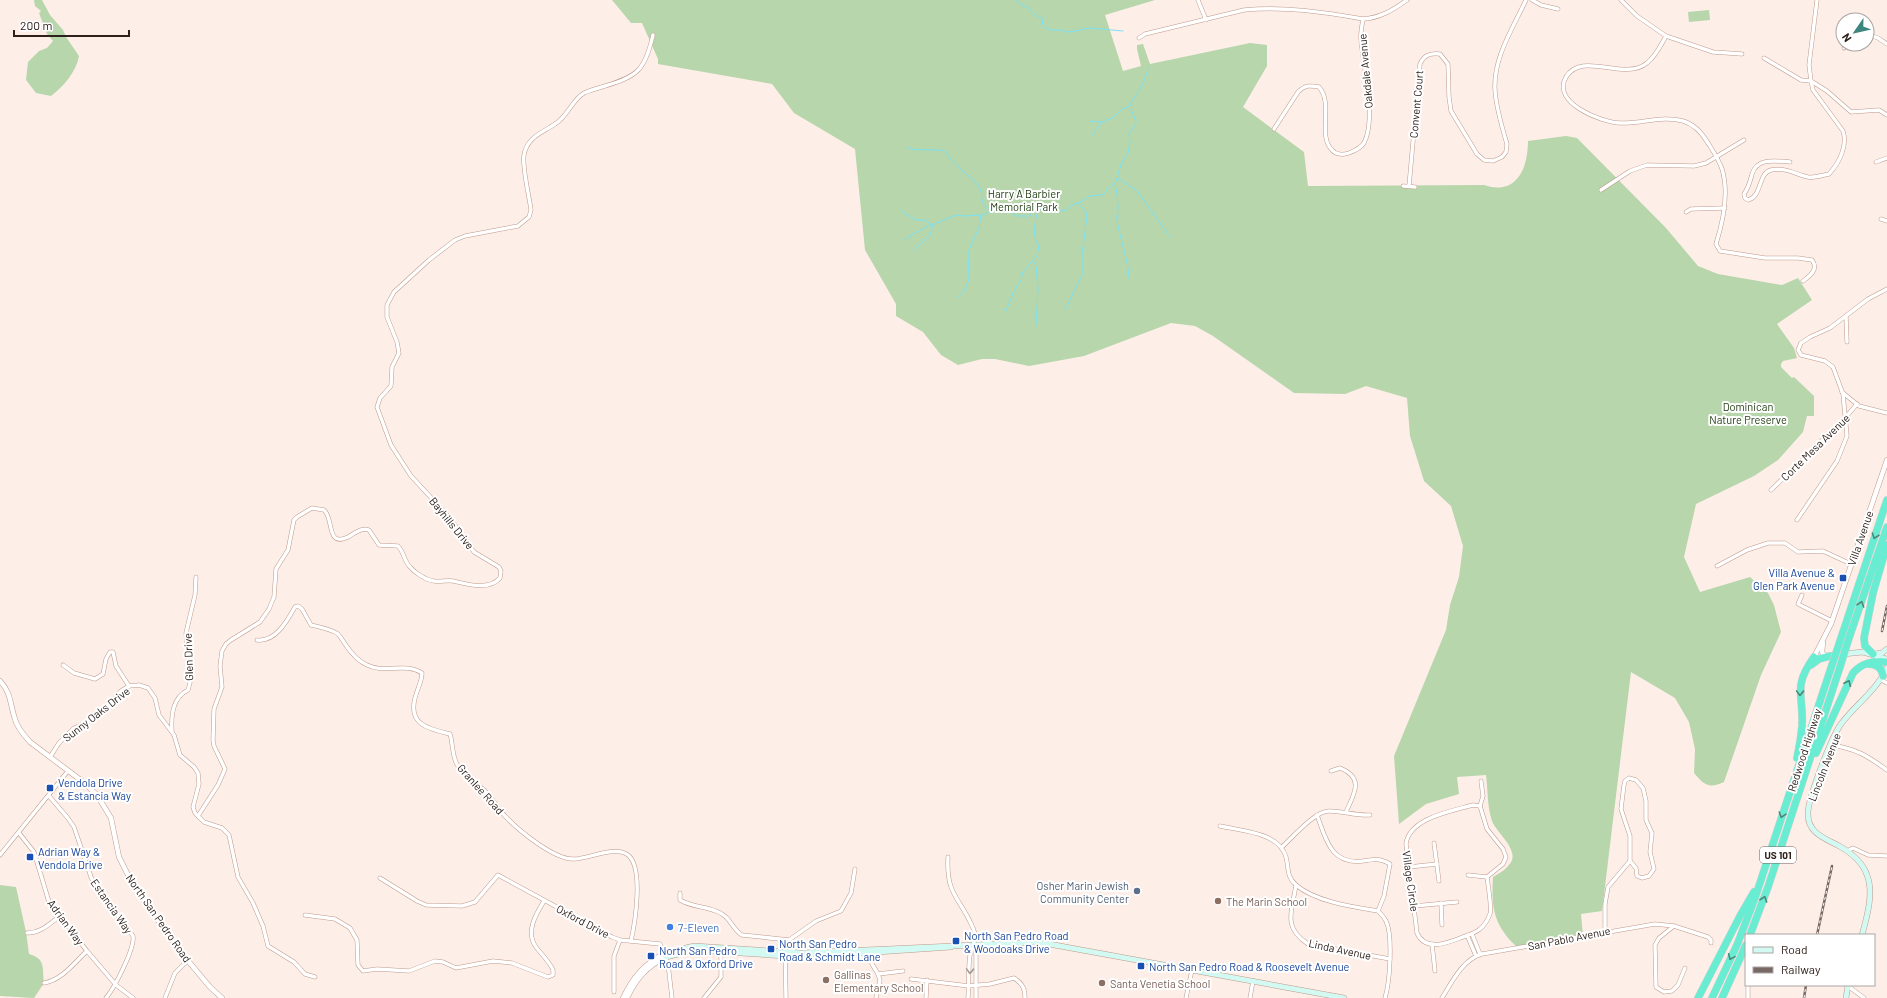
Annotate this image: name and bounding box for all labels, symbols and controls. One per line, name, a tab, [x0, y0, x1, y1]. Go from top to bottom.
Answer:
scale bar	[14, 12, 129, 38]
north arrow	[1835, 12, 1875, 52]
text: 200 m	[20, 18, 52, 32]
text: N	[1839, 31, 1854, 45]
street label: Oakdale Avenue	[1355, 33, 1375, 109]
street label: Convent Court	[1407, 69, 1425, 139]
park label: Harry A Barbier Memorial Park	[988, 187, 1060, 213]
park label: Dominican Nature Preserve	[1709, 400, 1787, 426]
street label: Corte Mesa Avenue	[1778, 411, 1852, 483]
street label: Bayhills Drive	[427, 494, 477, 552]
street label: Villa Avenue	[1845, 509, 1875, 567]
one-way arrow	[1871, 533, 1879, 540]
place label: Villa Avenue & Glen Park Avenue	[1753, 566, 1835, 592]
marker: Villa Avenue & Glen Park Avenue	[1838, 573, 1848, 583]
one-way arrow	[1856, 601, 1865, 608]
street label: Glen Drive	[181, 633, 195, 681]
one-way arrow	[1843, 680, 1851, 687]
street label: Sunny Oaks Drive	[60, 684, 132, 744]
one-way arrow	[1796, 690, 1804, 696]
street label: Redwood Highway	[1784, 707, 1824, 793]
street label: Lincoln Avenue	[1805, 731, 1843, 803]
street label: Granlee Road	[455, 761, 507, 817]
place label: Vendola Drive & Estancia Way	[58, 776, 131, 802]
marker: Vendola Drive & Estancia Way	[45, 783, 55, 793]
one-way arrow	[1779, 811, 1787, 818]
place label: Adrian Way & Vendola Drive	[38, 845, 103, 871]
road number: US 101	[1760, 847, 1796, 863]
street label: Village Circle	[1400, 850, 1422, 912]
marker: Adrian Way & Vendola Drive	[25, 852, 35, 862]
street label: North San Pedro Road	[124, 871, 194, 965]
street label: Estancia Way	[88, 876, 136, 936]
place label: Osher Marin Jewish Community Center	[1037, 879, 1129, 905]
marker: Osher Marin Jewish Community Center	[1132, 886, 1142, 896]
place label: The Marin School	[1226, 895, 1307, 908]
one-way arrow	[1759, 895, 1768, 902]
marker: The Marin School	[1213, 896, 1223, 906]
street label: Adrian Way	[45, 897, 87, 947]
street label: Oxford Drive	[554, 902, 612, 940]
place label: 7-Eleven	[678, 921, 719, 934]
marker: 7-Eleven	[665, 922, 675, 932]
street label: San Pablo Avenue	[1527, 924, 1612, 952]
place label: North San Pedro Road & Woodoaks Drive	[964, 929, 1069, 955]
legend	[1745, 934, 1875, 986]
marker: North San Pedro Road & Woodoaks Drive	[951, 936, 961, 946]
street label: Linda Avenue	[1307, 936, 1373, 962]
place label: North San Pedro Road & Schmidt Lane	[779, 937, 881, 963]
text: Road	[1781, 942, 1808, 956]
place label: North San Pedro Road & Oxford Drive	[659, 944, 753, 970]
marker: North San Pedro Road & Schmidt Lane	[766, 944, 776, 954]
marker: North San Pedro Road & Oxford Drive	[646, 951, 656, 961]
one-way arrow	[1728, 953, 1736, 960]
place label: North San Pedro Road & Roosevelt Avenue	[1149, 960, 1350, 973]
marker: North San Pedro Road & Roosevelt Avenue	[1136, 961, 1146, 971]
text: Railway	[1781, 962, 1821, 976]
place label: Gallinas Elementary School	[834, 968, 924, 994]
one-way arrow	[965, 968, 974, 974]
marker: Gallinas Elementary School	[821, 975, 831, 985]
place label: Santa Venetia School	[1110, 977, 1210, 990]
marker: Santa Venetia School	[1097, 978, 1107, 988]

